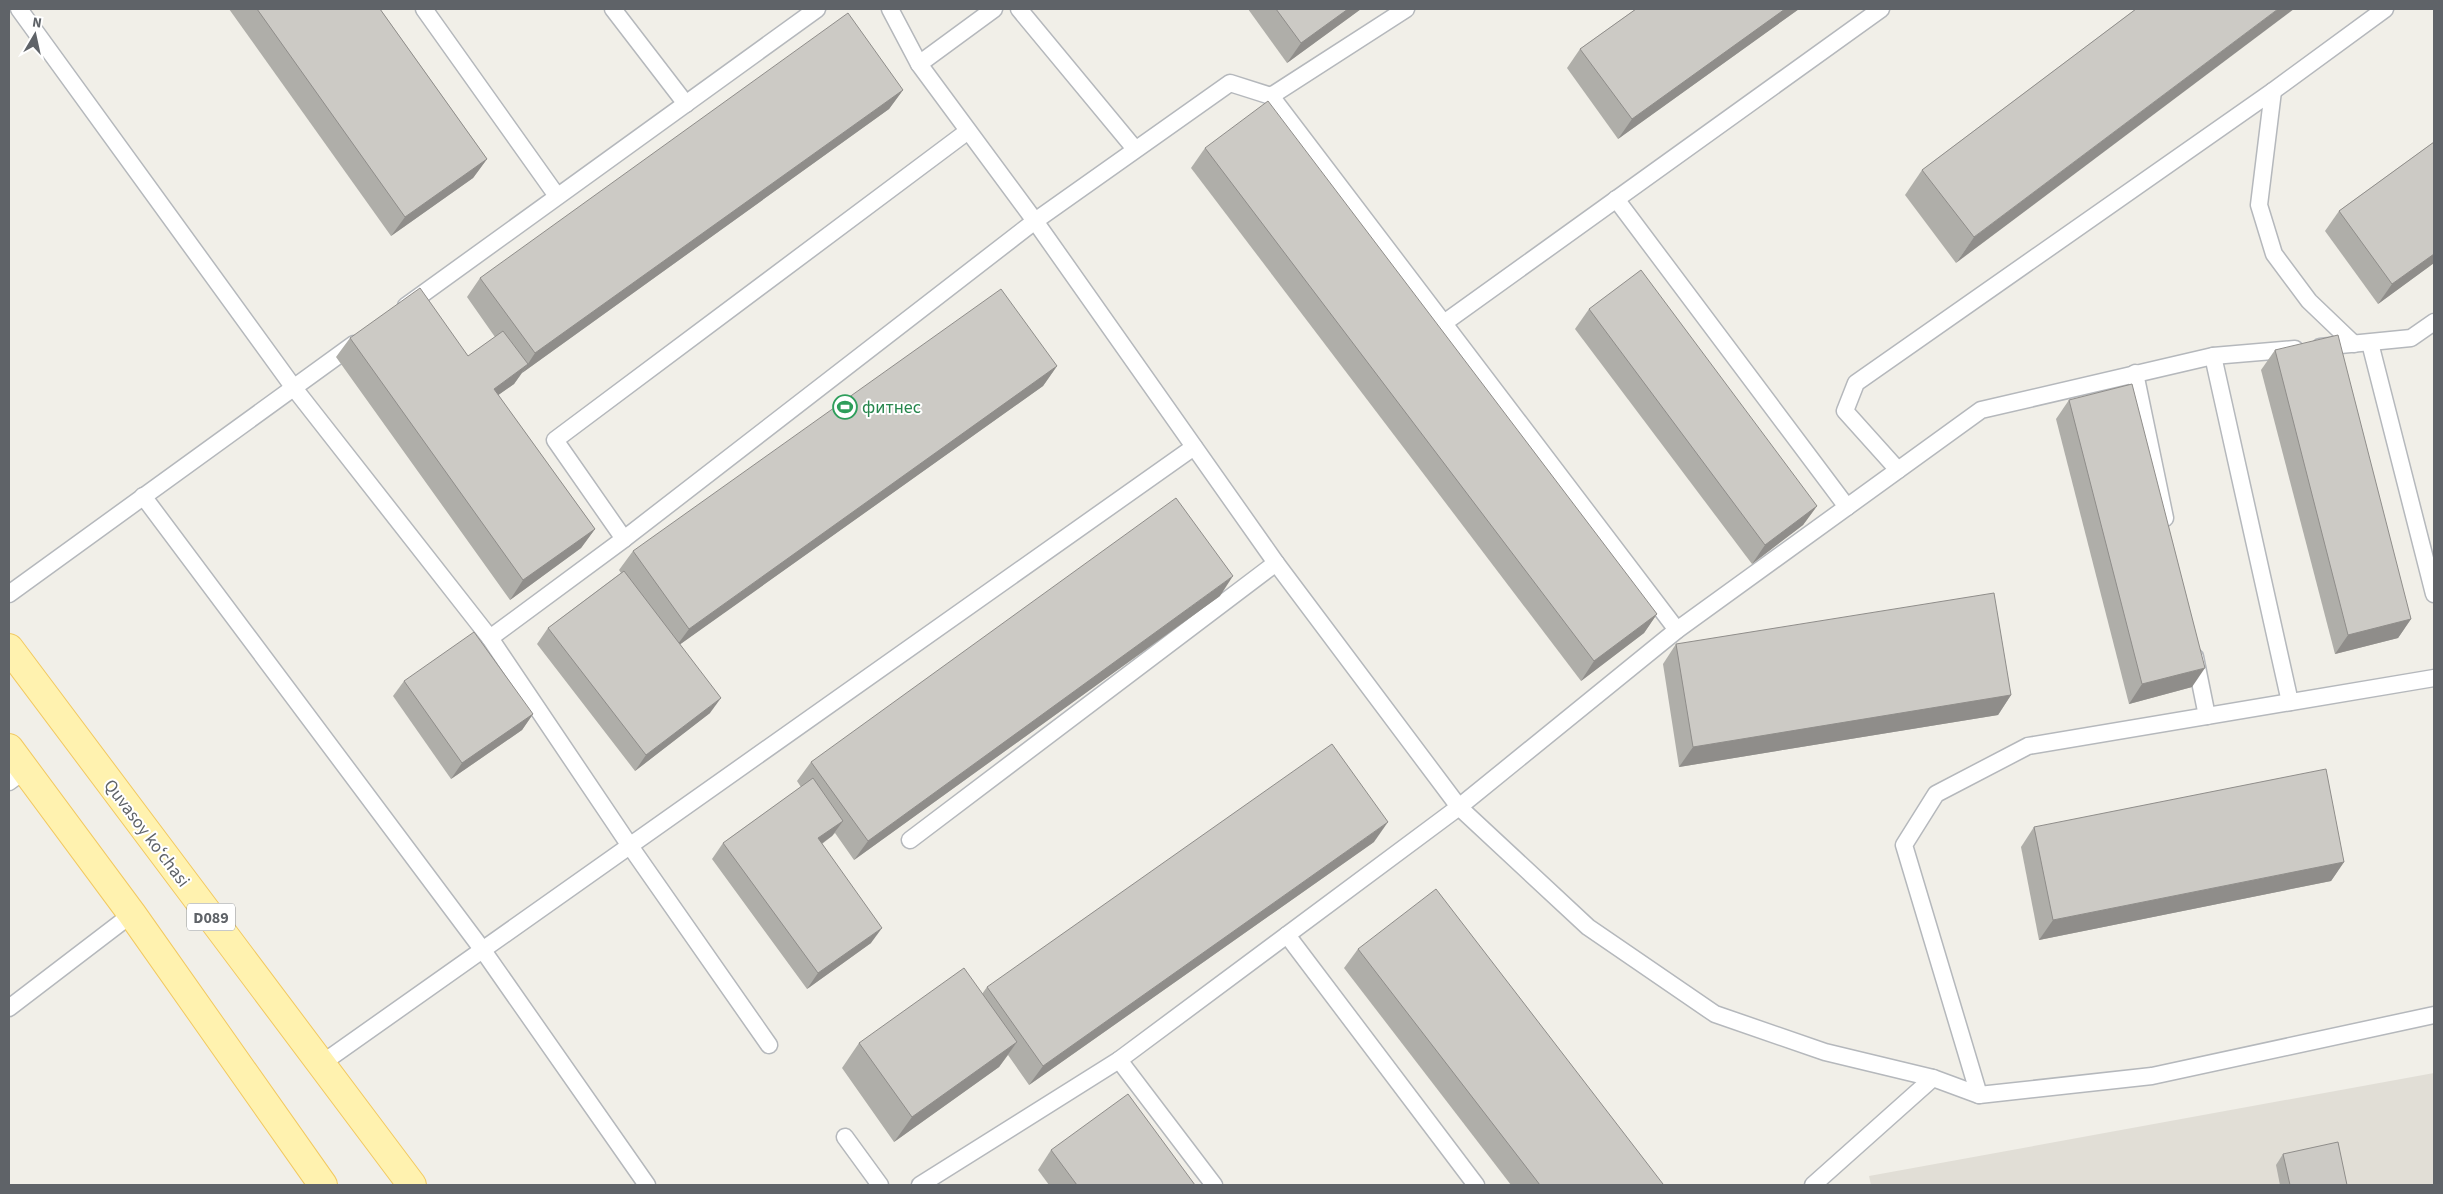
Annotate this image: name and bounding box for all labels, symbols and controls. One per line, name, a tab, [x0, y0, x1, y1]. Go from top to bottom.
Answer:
north arrow	[10, 10, 60, 60]
text: N	[31, 13, 43, 34]
sports icon: фитнес	[832, 394, 858, 420]
place label: фитнес	[862, 395, 921, 420]
street label: Quvasoy koʻchasi	[98, 774, 195, 892]
road number: D089	[187, 904, 235, 930]

